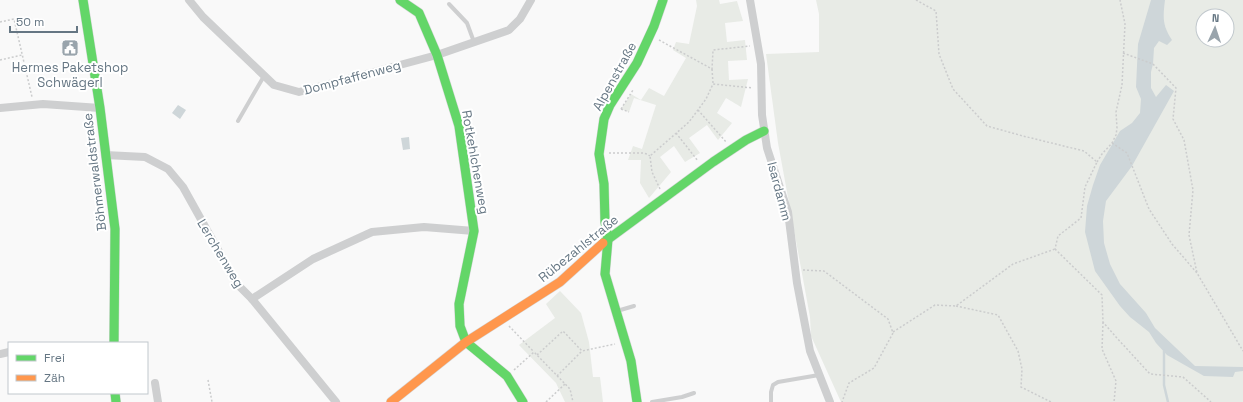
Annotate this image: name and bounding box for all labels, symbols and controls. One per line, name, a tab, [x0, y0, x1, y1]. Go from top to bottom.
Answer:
scale bar	[10, 8, 77, 34]
north arrow	[1195, 8, 1235, 48]
text: N	[1211, 11, 1220, 25]
text: 50 m	[16, 14, 44, 30]
public building icon: Hermes Paketshop Schwägerl	[60, 38, 80, 58]
street label: Alpenstraße	[589, 39, 640, 114]
street label: Dompfaffenweg	[302, 56, 403, 99]
place label: Hermes Paketshop Schwägerl	[12, 59, 128, 91]
street label: Rotkehlchenweg	[458, 109, 493, 215]
street label: Böhmerwaldstraße	[79, 112, 110, 232]
street label: Isardamm	[763, 160, 796, 222]
street label: Rübezahlstraße	[535, 211, 622, 286]
street label: Lerchenweg	[193, 216, 248, 291]
legend	[8, 342, 148, 394]
text: Frei	[44, 350, 65, 366]
text: Zäh	[44, 370, 65, 386]

